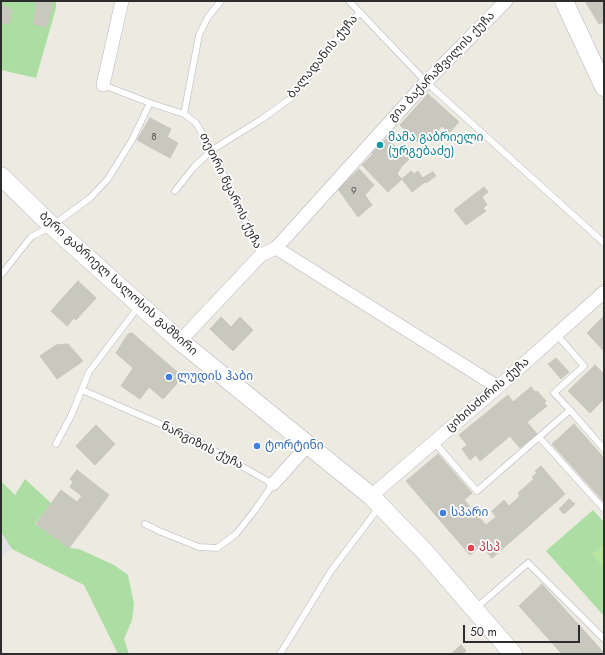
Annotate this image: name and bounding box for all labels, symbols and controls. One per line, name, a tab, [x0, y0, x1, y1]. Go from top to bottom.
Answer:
street label: გია ბაქარაშვილის ქუჩა	[386, 9, 498, 125]
street label: ბალადანის ქუჩა	[285, 12, 361, 102]
street label: თეთრი წყაროს ქუჩა	[196, 131, 264, 251]
place label: მამა გაბრიელი (ურგებაძე)	[388, 131, 483, 159]
house number: 8	[151, 132, 157, 144]
marker: მამა გაბრიელი (ურგებაძე)	[375, 140, 385, 150]
house number: 9	[351, 186, 357, 198]
street label: ბერი გაბრიელ სალოსის გამზირი	[36, 209, 200, 359]
street label: ციხისძირის ქუჩა	[443, 355, 533, 435]
place label: ლუდის ჰაბი	[177, 370, 253, 384]
marker: ლუდის ჰაბი	[164, 372, 174, 382]
street label: ნარგიზის ქუჩა	[159, 419, 245, 473]
place label: ტორტინი	[265, 439, 324, 453]
marker: ტორტინი	[252, 441, 262, 451]
place label: სპარი	[451, 506, 488, 520]
marker: სპარი	[438, 508, 448, 518]
place label: პსპ	[479, 541, 500, 555]
marker: პსპ	[466, 543, 476, 553]
scale bar	[465, 617, 582, 643]
text: 50 m	[470, 623, 497, 641]

